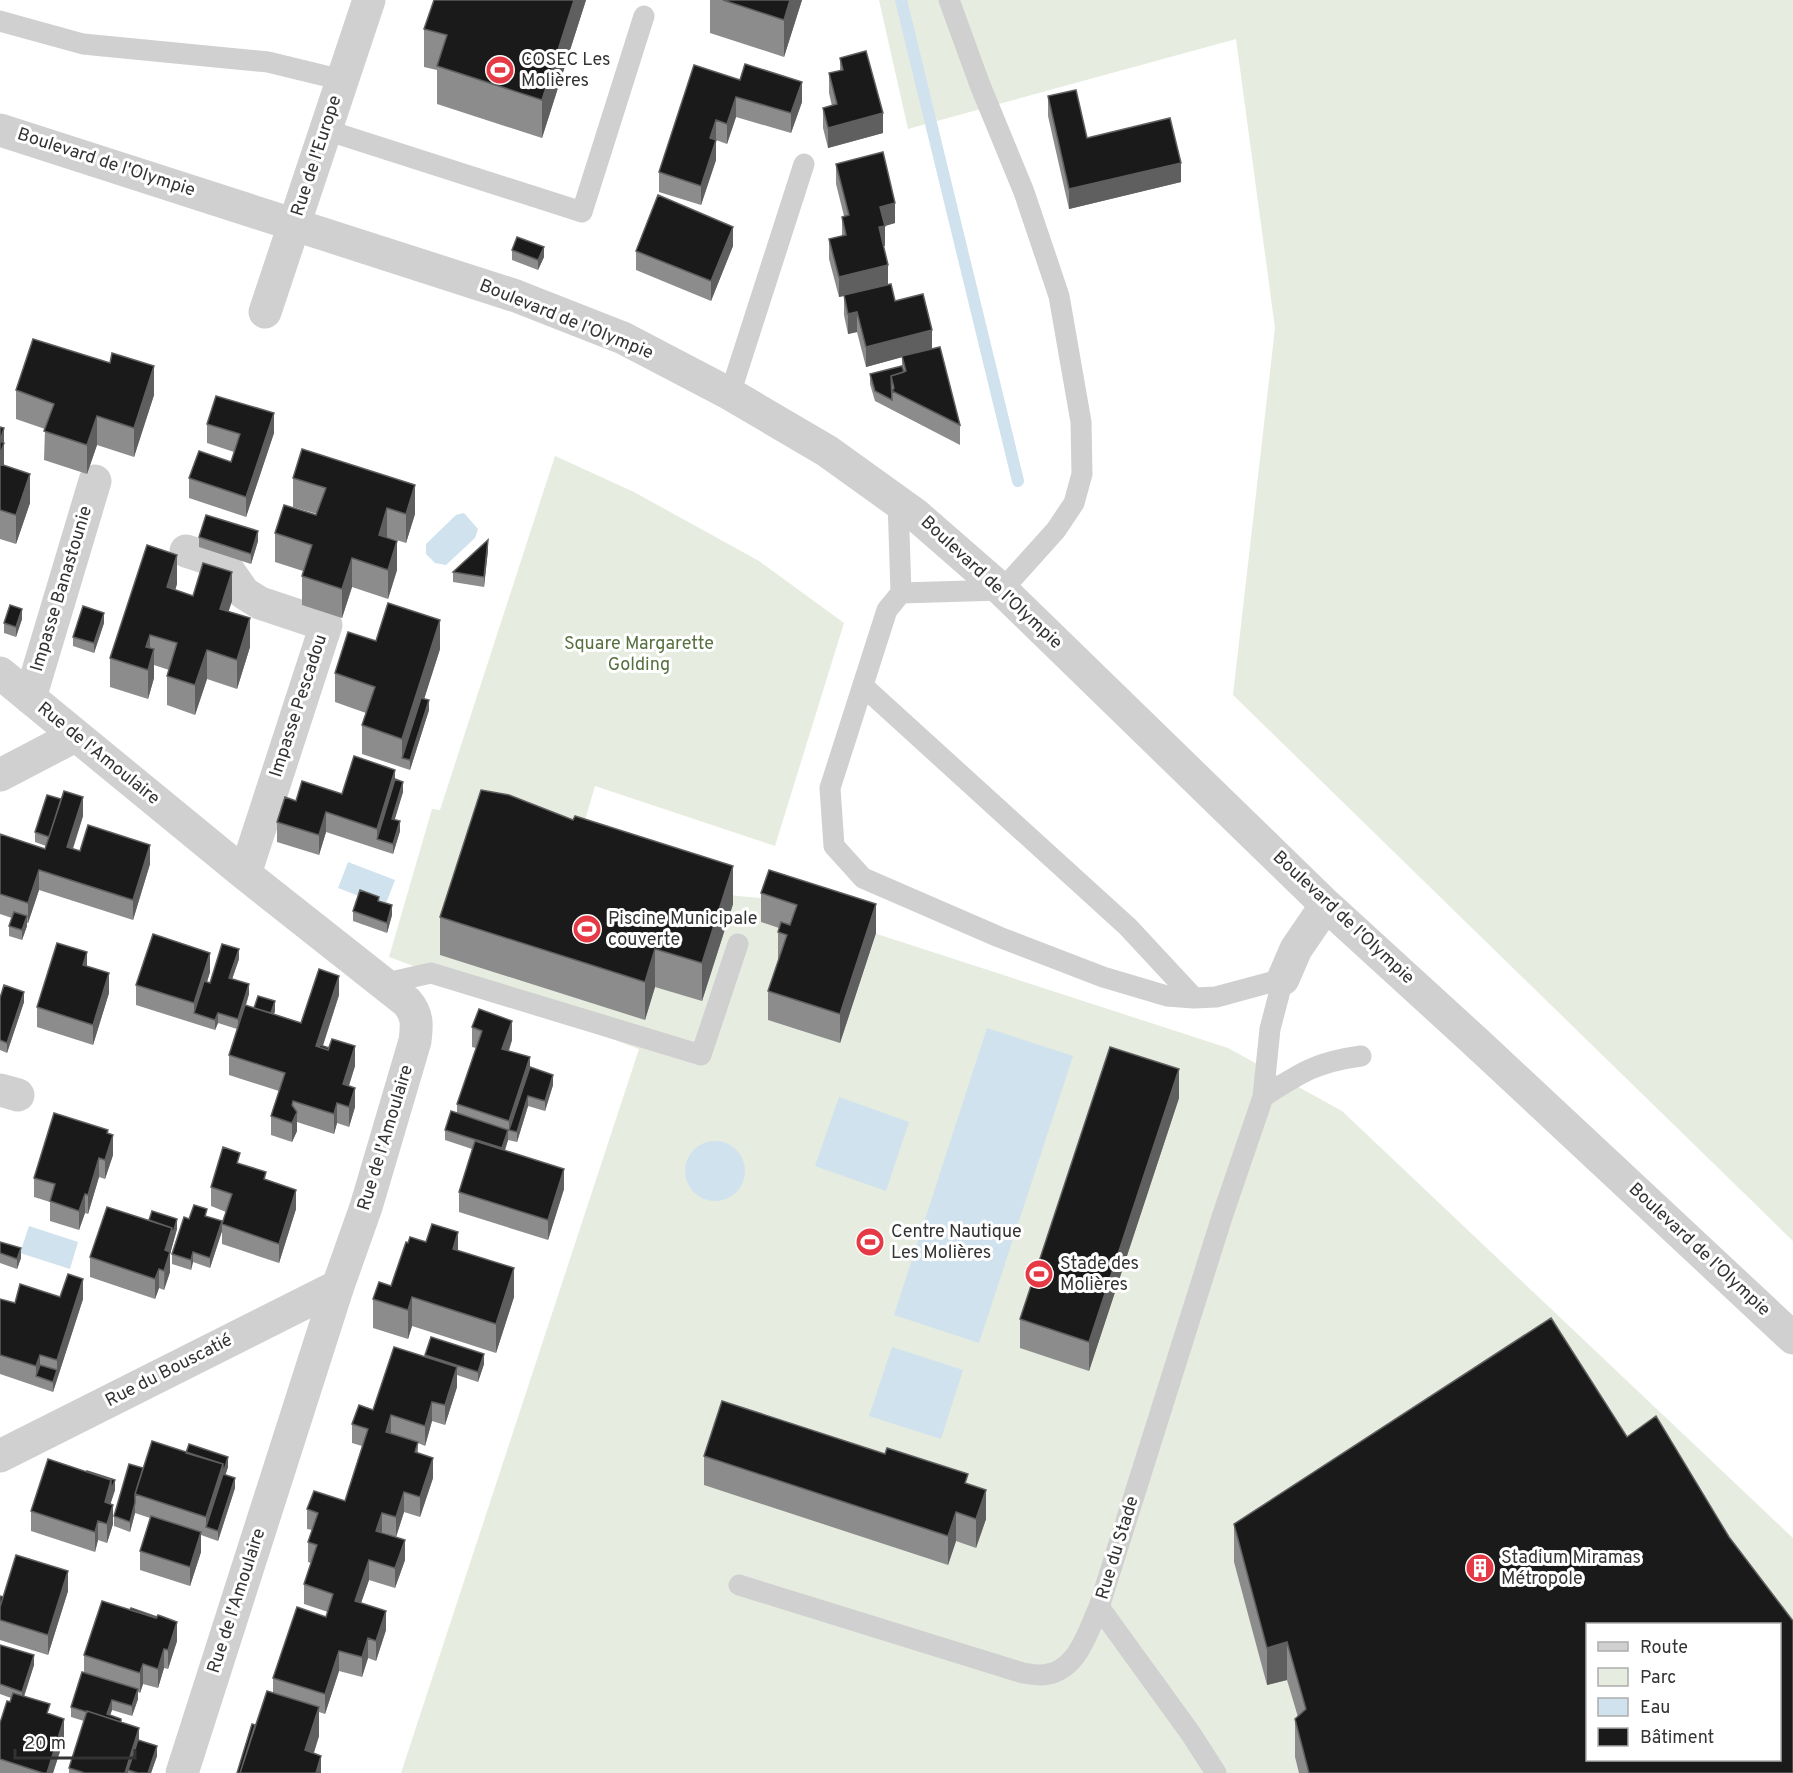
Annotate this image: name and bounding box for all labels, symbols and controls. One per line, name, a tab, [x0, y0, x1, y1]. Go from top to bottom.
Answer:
place label: COSEC Les Molières	[521, 49, 610, 93]
sports icon: COSEC Les Molières	[484, 54, 516, 86]
street label: Rue de l'Europe	[287, 93, 347, 219]
street label: Boulevard de l'Olympie	[14, 123, 198, 203]
street label: Boulevard de l'Olympie	[476, 275, 656, 365]
street label: Impasse Banastounie	[26, 503, 98, 675]
street label: Boulevard de l'Olympie	[915, 511, 1067, 655]
street label: Impasse Pescadou	[265, 632, 333, 780]
park label: Square Margarette Golding	[564, 633, 714, 677]
street label: Rue de l'Amoulaire	[32, 697, 164, 811]
street label: Boulevard de l'Olympie	[1267, 846, 1419, 990]
place label: Piscine Municipale couverte	[608, 908, 757, 952]
sports icon: Piscine Municipale couverte	[571, 913, 603, 945]
street label: Rue de l'Amoulaire	[353, 1062, 419, 1214]
street label: Boulevard de l'Olympie	[1623, 1178, 1775, 1322]
place label: Centre Nautique Les Molières	[891, 1221, 1022, 1265]
sports icon: Centre Nautique Les Molières	[854, 1226, 886, 1258]
place label: Stade des Molières	[1060, 1253, 1139, 1297]
sports icon: Stade des Molières	[1023, 1258, 1055, 1290]
street label: Rue du Bouscatié	[102, 1329, 236, 1413]
street label: Rue du Stade	[1091, 1494, 1145, 1602]
street label: Rue de l'Amoulaire	[203, 1526, 271, 1676]
place label: Stadium Miramas Métropole	[1501, 1547, 1641, 1591]
building icon: Stadium Miramas Métropole	[1464, 1552, 1496, 1584]
legend	[1586, 1623, 1781, 1761]
text: Route	[1640, 1637, 1688, 1660]
text: Parc	[1640, 1667, 1676, 1690]
text: Eau	[1640, 1697, 1670, 1720]
scale bar	[15, 1722, 135, 1760]
text: Bâtiment	[1640, 1727, 1714, 1750]
text: 20 m	[24, 1733, 66, 1756]

